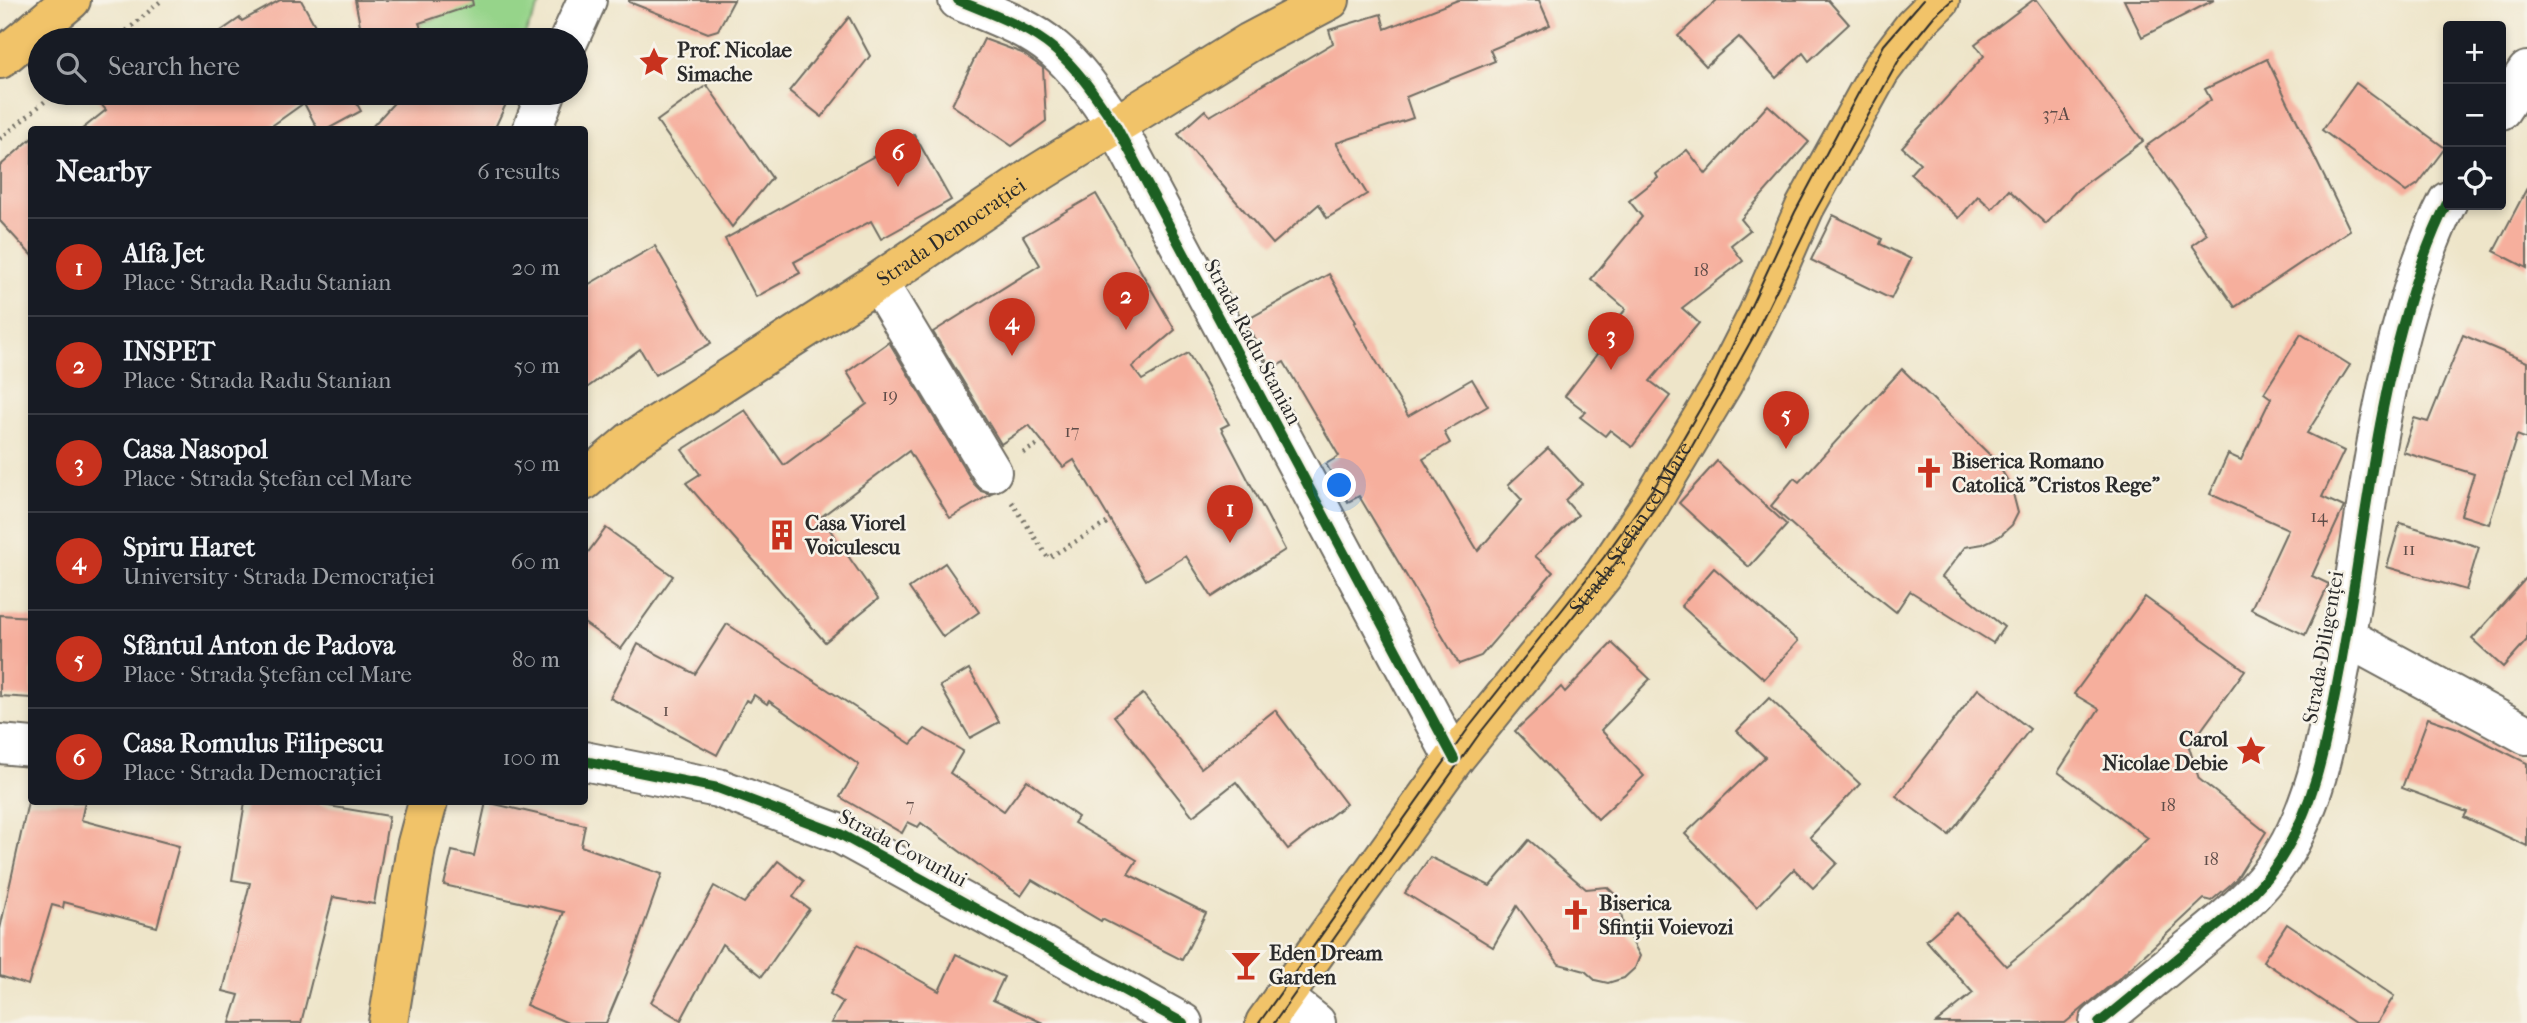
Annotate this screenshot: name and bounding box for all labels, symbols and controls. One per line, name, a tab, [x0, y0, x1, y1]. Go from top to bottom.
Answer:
map controls	[2443, 21, 2506, 210]
button: +	[2443, 21, 2506, 84]
search box	[28, 28, 588, 105]
place label: Prof. Nicolae Simache	[677, 38, 792, 86]
place icon: Prof. Nicolae Simache	[637, 45, 671, 79]
icon: search	[52, 48, 90, 86]
text: Search here	[108, 51, 240, 82]
button: −	[2443, 84, 2506, 147]
house number: 37A	[2042, 104, 2070, 125]
pin: 6	[875, 129, 921, 187]
button: locate	[2443, 147, 2506, 210]
text: Nearby	[56, 154, 151, 189]
text: 6 results	[477, 158, 560, 185]
street label: Strada Democrației	[872, 173, 1030, 291]
text: Alfa Jet	[123, 238, 205, 269]
text: 1	[75, 254, 83, 281]
text: 20 m	[511, 254, 560, 281]
street label: Strada Radu Stanian	[1199, 255, 1307, 429]
house number: 18	[1693, 260, 1709, 281]
text: Place · Strada Radu Stanian	[123, 269, 391, 296]
pin: 2	[1103, 272, 1149, 330]
pin: 4	[989, 298, 1035, 356]
pin: 3	[1588, 312, 1634, 370]
text: INSPET	[123, 336, 215, 367]
text: 2	[73, 352, 85, 379]
text: 50 m	[513, 352, 560, 379]
text: Place · Strada Radu Stanian	[123, 367, 391, 394]
house number: 19	[882, 385, 898, 406]
pin: 5	[1763, 391, 1809, 449]
house number: 17	[1064, 421, 1080, 442]
text: Casa Nasopol	[123, 434, 268, 465]
street label: Strada Ștefan cel Mare	[1564, 437, 1697, 619]
place label: Biserica Romano Catolică "Cristos Rege"	[1952, 449, 2160, 497]
text: 3	[74, 450, 84, 477]
text: 50 m	[513, 450, 560, 477]
church icon: Biserica Romano Catolică "Cristos Rege"	[1912, 456, 1946, 490]
text: Place · Strada Ștefan cel Mare	[123, 465, 412, 492]
your location	[1322, 468, 1356, 502]
pin: 1	[1207, 485, 1253, 543]
house number: 14	[2310, 506, 2328, 527]
place label: Casa Viorel Voiculescu	[804, 511, 906, 559]
building icon: Casa Viorel Voiculescu	[765, 518, 799, 552]
text: Spiru Haret	[123, 532, 255, 563]
house number: 11	[2403, 539, 2415, 560]
text: 4	[72, 548, 86, 575]
text: 60 m	[511, 548, 560, 575]
text: University · Strada Democrației	[123, 563, 435, 590]
street label: Strada Diligenței	[2298, 569, 2349, 725]
text: Sfântul Anton de Padova	[123, 630, 395, 661]
text: 5	[74, 646, 84, 673]
text: 80 m	[512, 646, 560, 673]
text: Place · Strada Ștefan cel Mare	[123, 661, 412, 688]
house number: 1	[663, 700, 669, 721]
place label: Carol Nicolae Debie	[2102, 727, 2229, 775]
text: Casa Romulus Filipescu	[123, 728, 384, 759]
place icon: Carol Nicolae Debie	[2234, 734, 2268, 768]
text: 6	[73, 744, 85, 771]
text: 100 m	[502, 744, 560, 771]
text: Place · Strada Democrației	[123, 759, 382, 786]
house number: 7	[906, 795, 915, 816]
house number: 18	[2160, 795, 2176, 816]
street label: Strada Covurlui	[835, 804, 971, 892]
house number: 18	[2203, 849, 2219, 870]
place label: Biserica Sfinţii Voievozi	[1599, 891, 1734, 940]
church icon: Biserica Sfinţii Voievozi	[1559, 898, 1593, 932]
place label: Eden Dream Garden	[1269, 941, 1383, 989]
bar icon: Eden Dream Garden	[1229, 948, 1263, 982]

